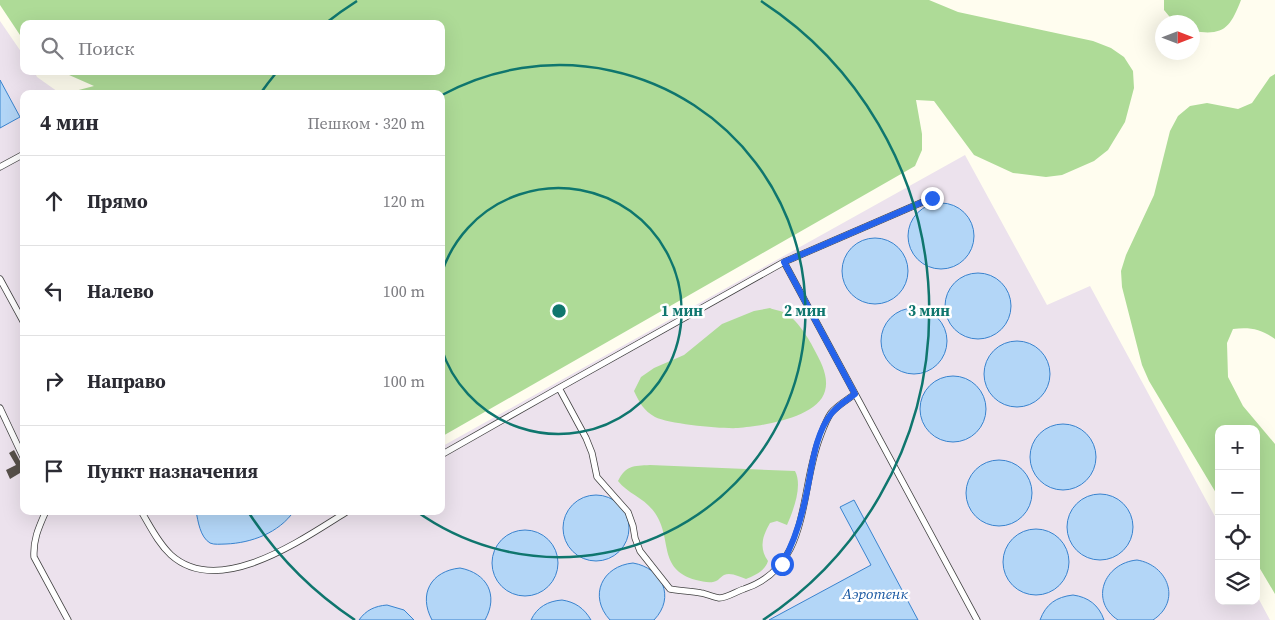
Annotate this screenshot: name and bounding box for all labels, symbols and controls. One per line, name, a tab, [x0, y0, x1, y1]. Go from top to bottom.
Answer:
north arrow	[1155, 15, 1200, 60]
search box	[20, 20, 445, 75]
icon: search	[38, 34, 66, 62]
text: Поиск	[78, 35, 135, 61]
text: 4 мин	[40, 108, 99, 137]
text: Пешком · 320 m	[307, 112, 425, 134]
icon: ahead	[40, 187, 68, 215]
route end	[921, 187, 944, 210]
text: Прямо	[87, 188, 148, 214]
text: 120 m	[383, 190, 425, 212]
icon: left	[40, 277, 68, 305]
text: Налево	[87, 278, 154, 304]
text: 100 m	[383, 280, 425, 302]
text: 1 мин	[661, 300, 703, 321]
text: 2 мин	[784, 300, 826, 321]
text: 3 мин	[908, 300, 950, 321]
centre of rings	[550, 302, 568, 320]
icon: right	[40, 367, 68, 395]
text: Направо	[87, 368, 166, 394]
text: 100 m	[383, 370, 425, 392]
map controls	[1215, 425, 1260, 605]
button: +	[1215, 425, 1260, 470]
icon: arrive	[40, 457, 68, 485]
text: Пункт назначения	[87, 458, 258, 484]
button: −	[1215, 470, 1260, 515]
button: locate	[1215, 515, 1260, 560]
route start	[771, 553, 794, 576]
button: layers	[1215, 560, 1260, 605]
water label: Аэротенк	[841, 583, 908, 604]

